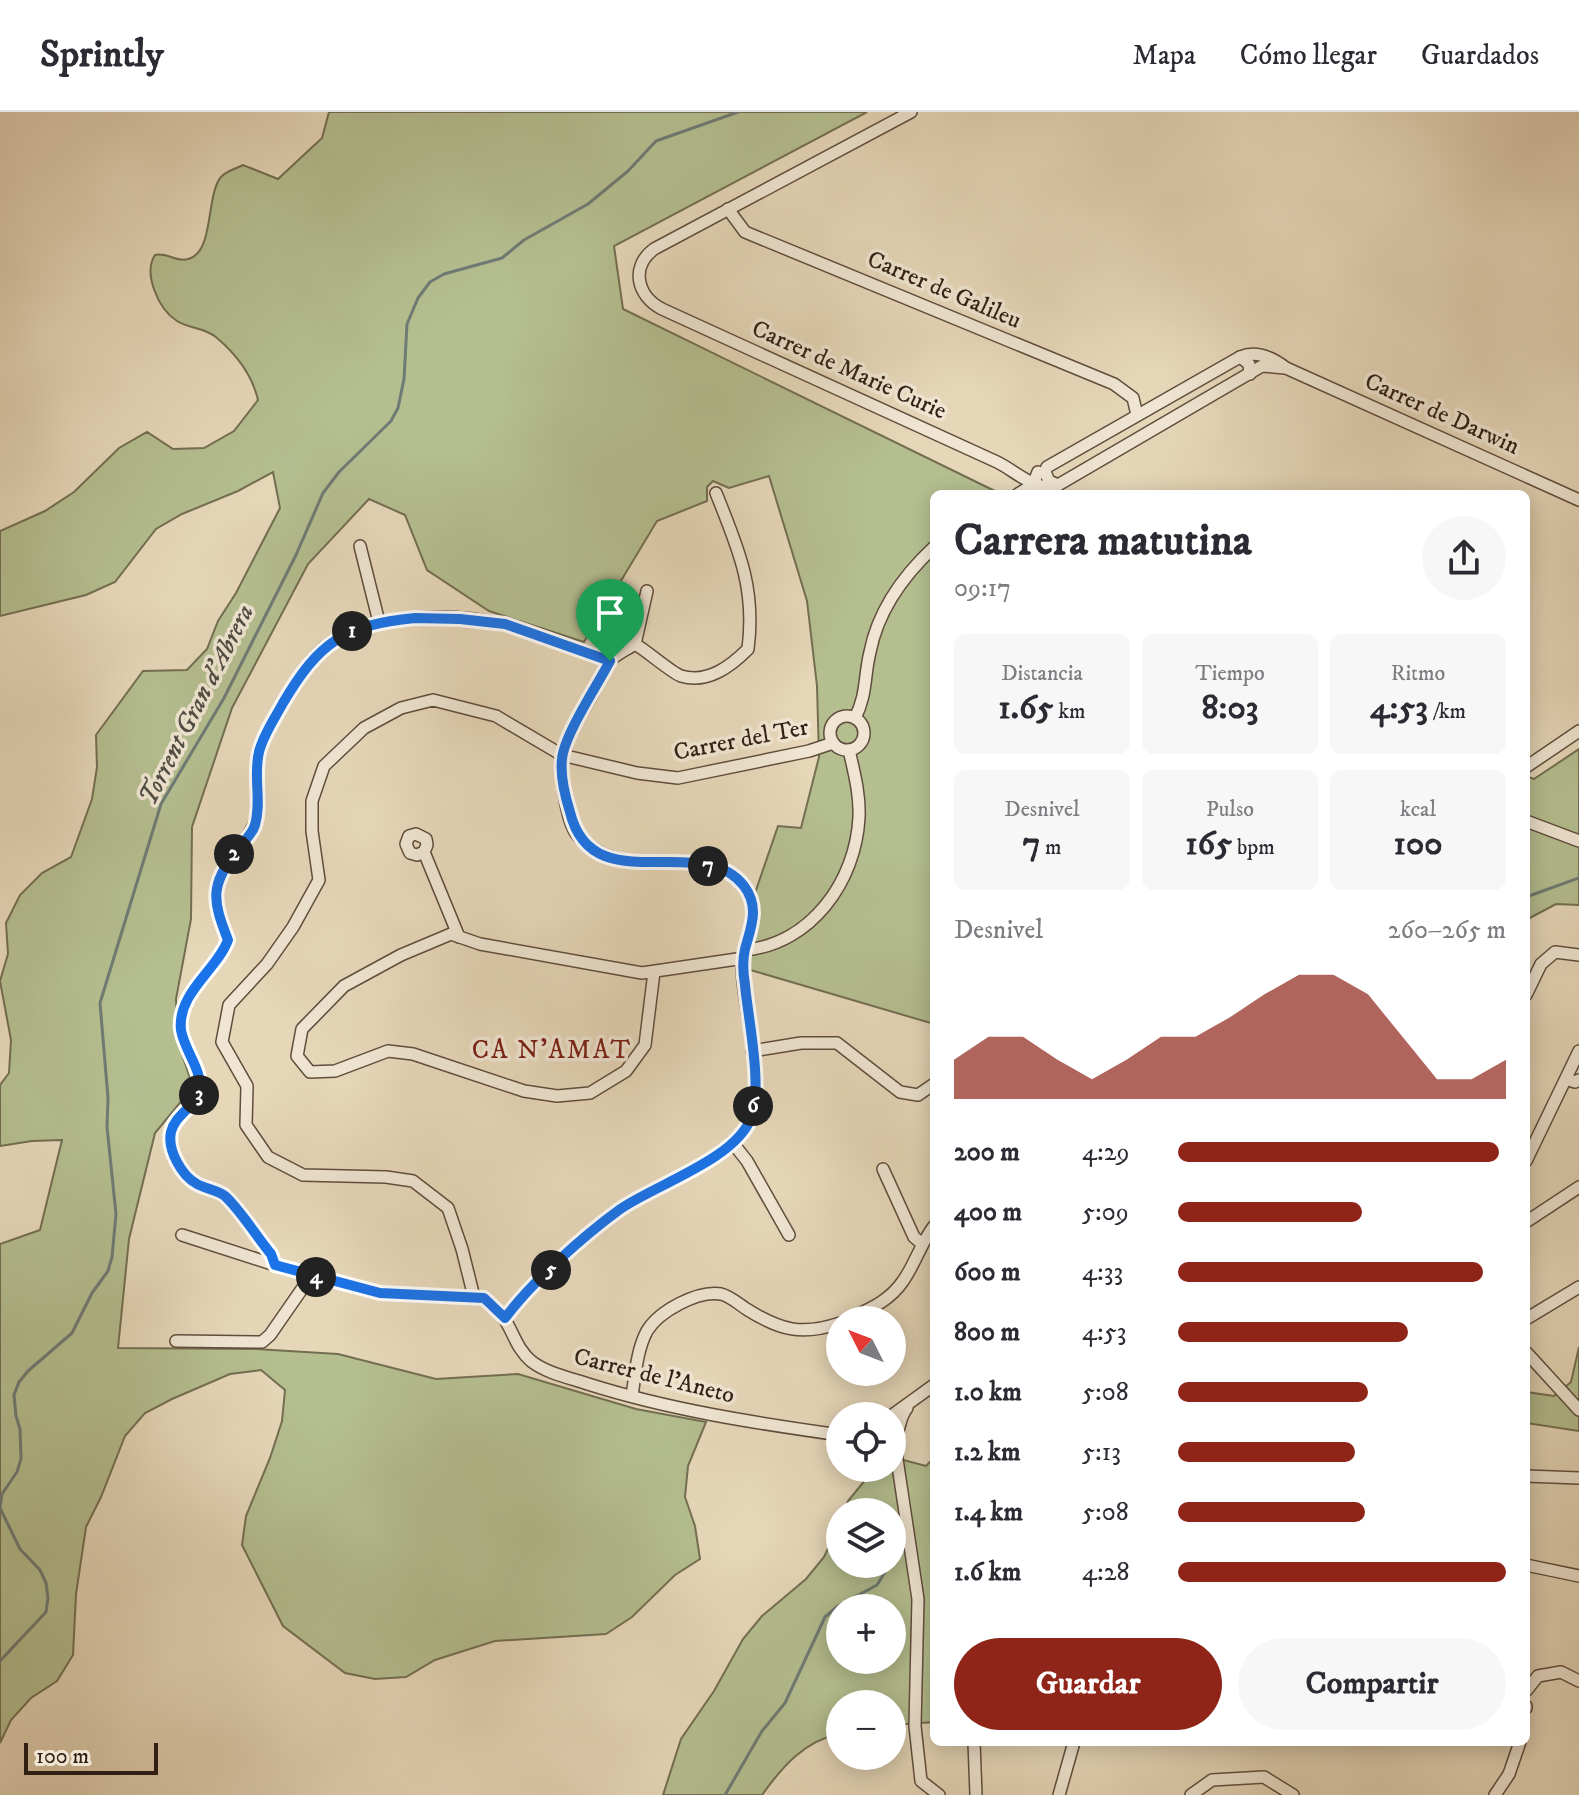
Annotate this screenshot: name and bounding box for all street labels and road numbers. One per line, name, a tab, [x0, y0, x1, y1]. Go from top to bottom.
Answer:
street label: Carrer de Galileu	[863, 244, 1025, 336]
street label: Carrer de Marie Curie	[747, 314, 951, 426]
street label: Carrer de Darwin	[1360, 366, 1525, 462]
street label: Carrer del Ter	[671, 712, 811, 768]
street label: Carrer de l'Aneto	[570, 1342, 738, 1410]

